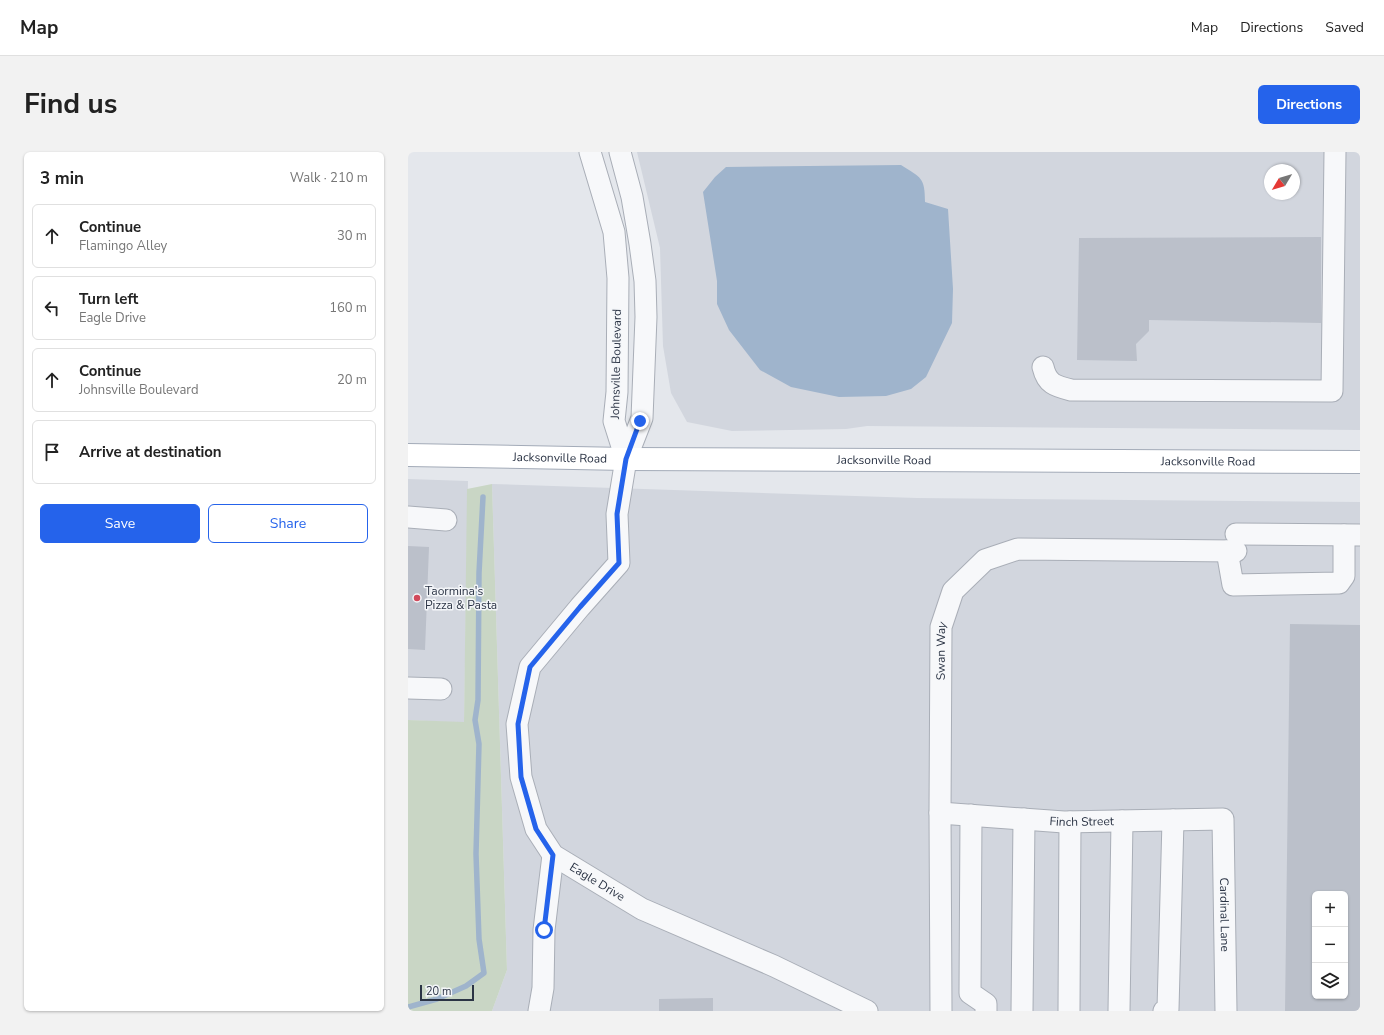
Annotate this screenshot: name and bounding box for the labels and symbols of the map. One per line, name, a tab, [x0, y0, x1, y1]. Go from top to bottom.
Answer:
north arrow	[1264, 164, 1300, 200]
street label: Johnsville Boulevard	[607, 309, 625, 420]
route end	[631, 412, 649, 430]
street label: Jacksonville Road	[512, 449, 607, 467]
street label: Jacksonville Road	[836, 452, 931, 468]
street label: Jacksonville Road	[1160, 453, 1255, 470]
place label: Taormina's Pizza & Pasta	[425, 583, 497, 613]
marker: Taormina's Pizza & Pasta	[412, 593, 422, 603]
street label: Swan Way	[933, 619, 951, 680]
street label: Finch Street	[1049, 813, 1115, 830]
street label: Eagle Drive	[567, 859, 628, 905]
street label: Cardinal Lane	[1216, 877, 1233, 952]
route start	[535, 921, 553, 939]
scale bar	[420, 983, 474, 1002]

